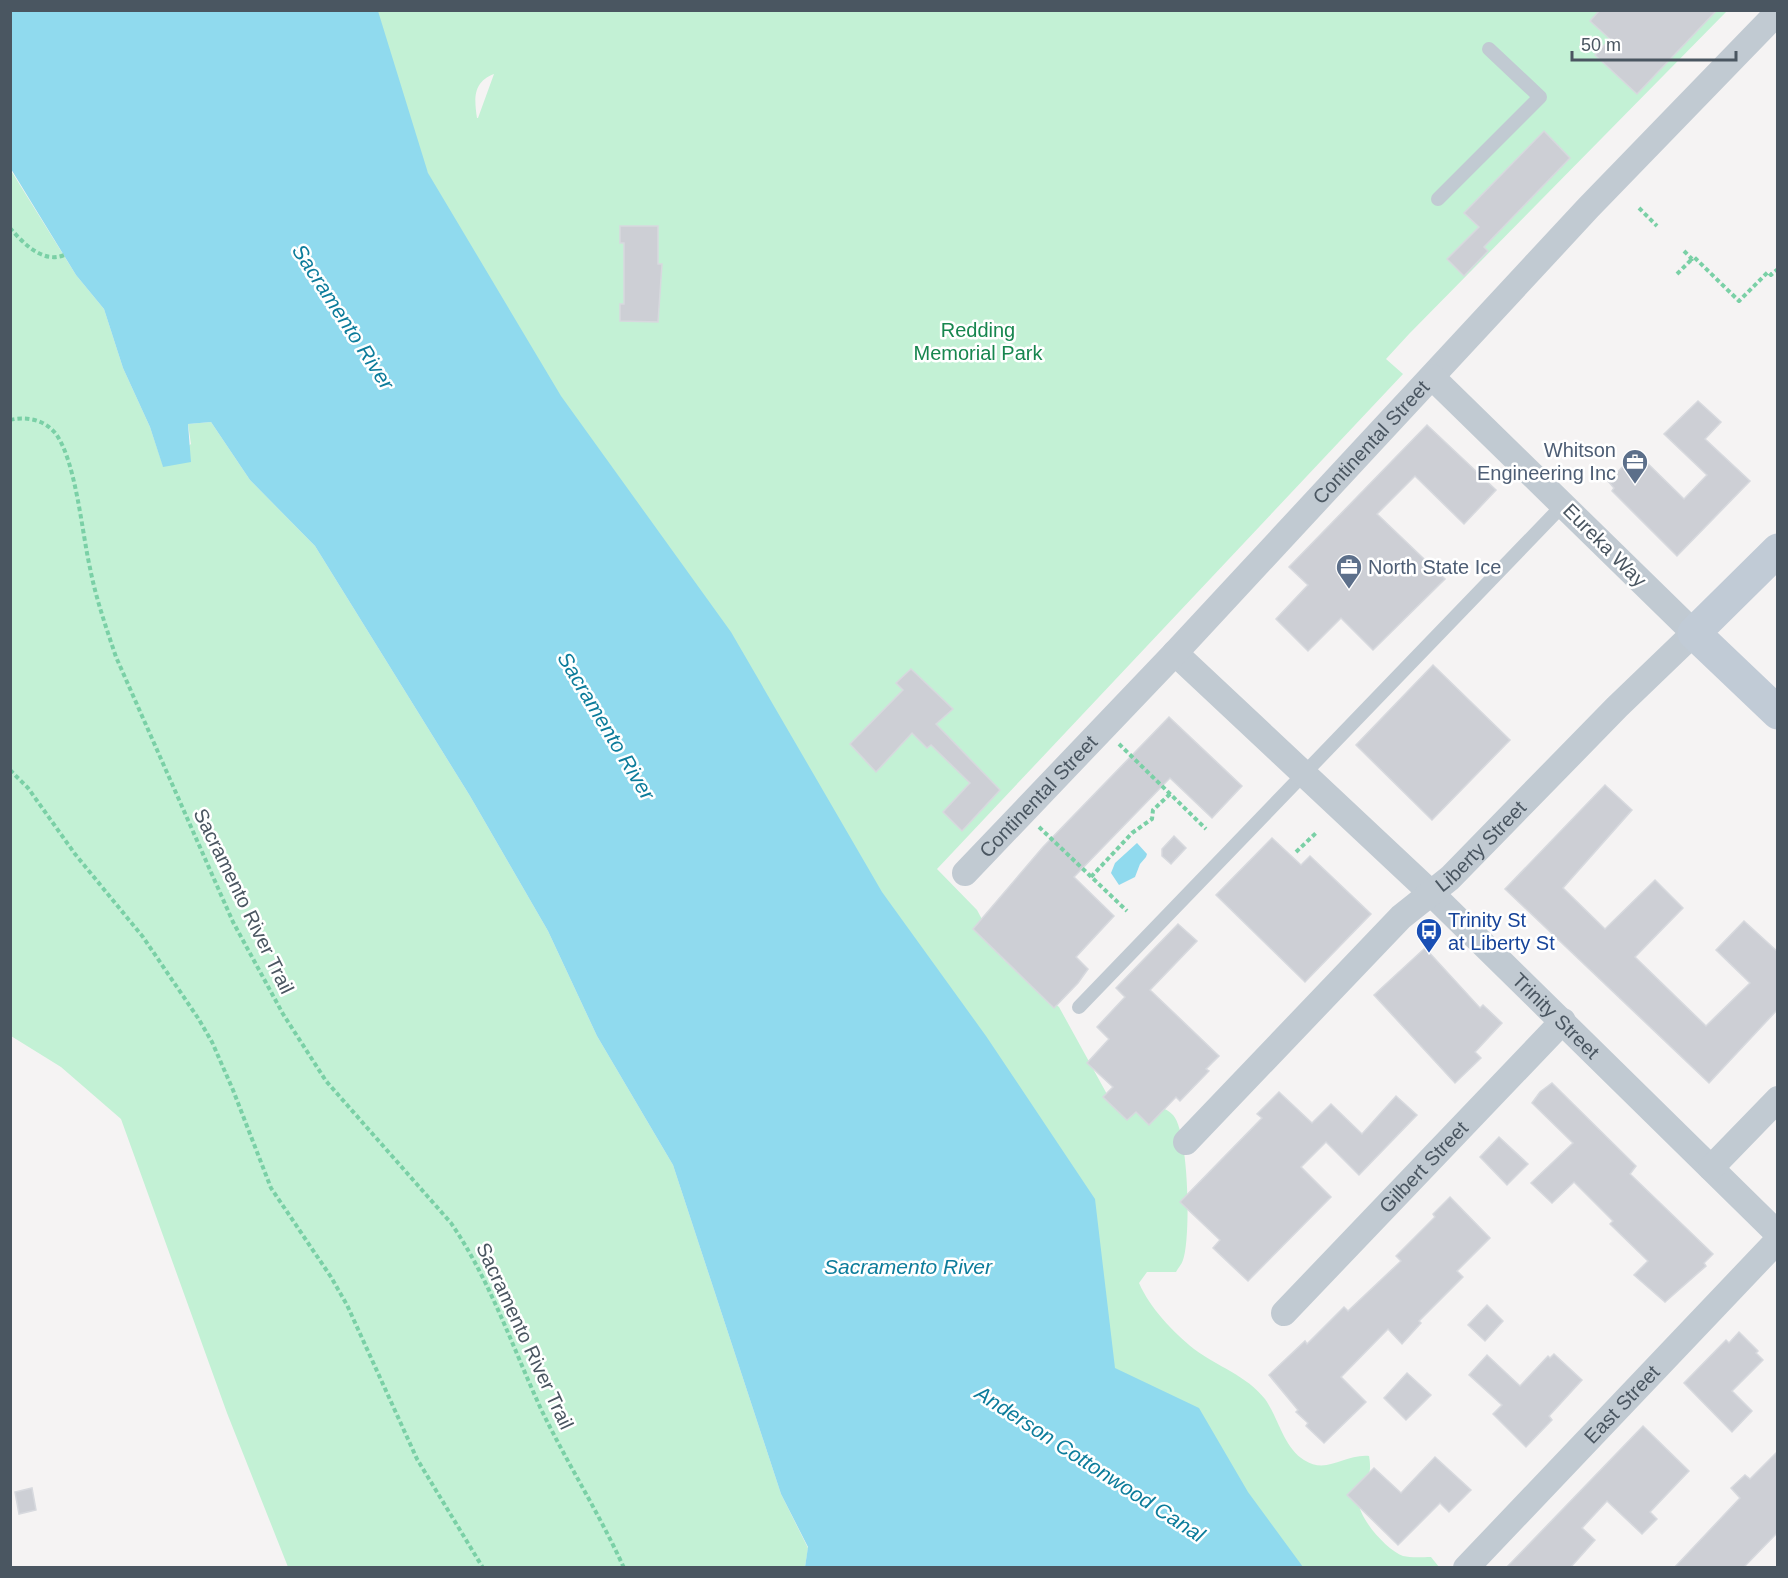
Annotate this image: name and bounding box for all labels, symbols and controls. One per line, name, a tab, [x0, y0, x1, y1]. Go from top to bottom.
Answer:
scale bar	[1572, 24, 1736, 62]
text: 50 m	[1581, 35, 1621, 55]
water label: Sacramento River	[288, 240, 399, 394]
park label: Redding Memorial Park	[914, 319, 1043, 364]
street label: Continental Street	[1308, 375, 1434, 508]
place label: Whitson Engineering Inc	[1477, 439, 1616, 484]
office icon: Whitson Engineering Inc	[1620, 447, 1650, 485]
street label: Eureka Way	[1559, 499, 1651, 591]
office icon: North State Ice	[1334, 552, 1364, 590]
place label: North State Ice	[1368, 556, 1501, 578]
water label: Sacramento River	[553, 648, 660, 805]
street label: Continental Street	[975, 730, 1102, 862]
street label: Liberty Street	[1431, 796, 1531, 896]
street label: Sacramento River Trail	[190, 805, 298, 997]
place label: Trinity St at Liberty St	[1448, 909, 1555, 954]
bus stop icon: Trinity St at Liberty St	[1414, 916, 1444, 954]
street label: Trinity Street	[1508, 968, 1604, 1063]
street label: Gilbert Street	[1375, 1116, 1473, 1217]
street label: Sacramento River Trail	[472, 1239, 578, 1433]
water label: Sacramento River	[824, 1255, 993, 1278]
street label: East Street	[1580, 1360, 1664, 1448]
water label: Anderson Cottonwood Canal	[970, 1380, 1210, 1547]

